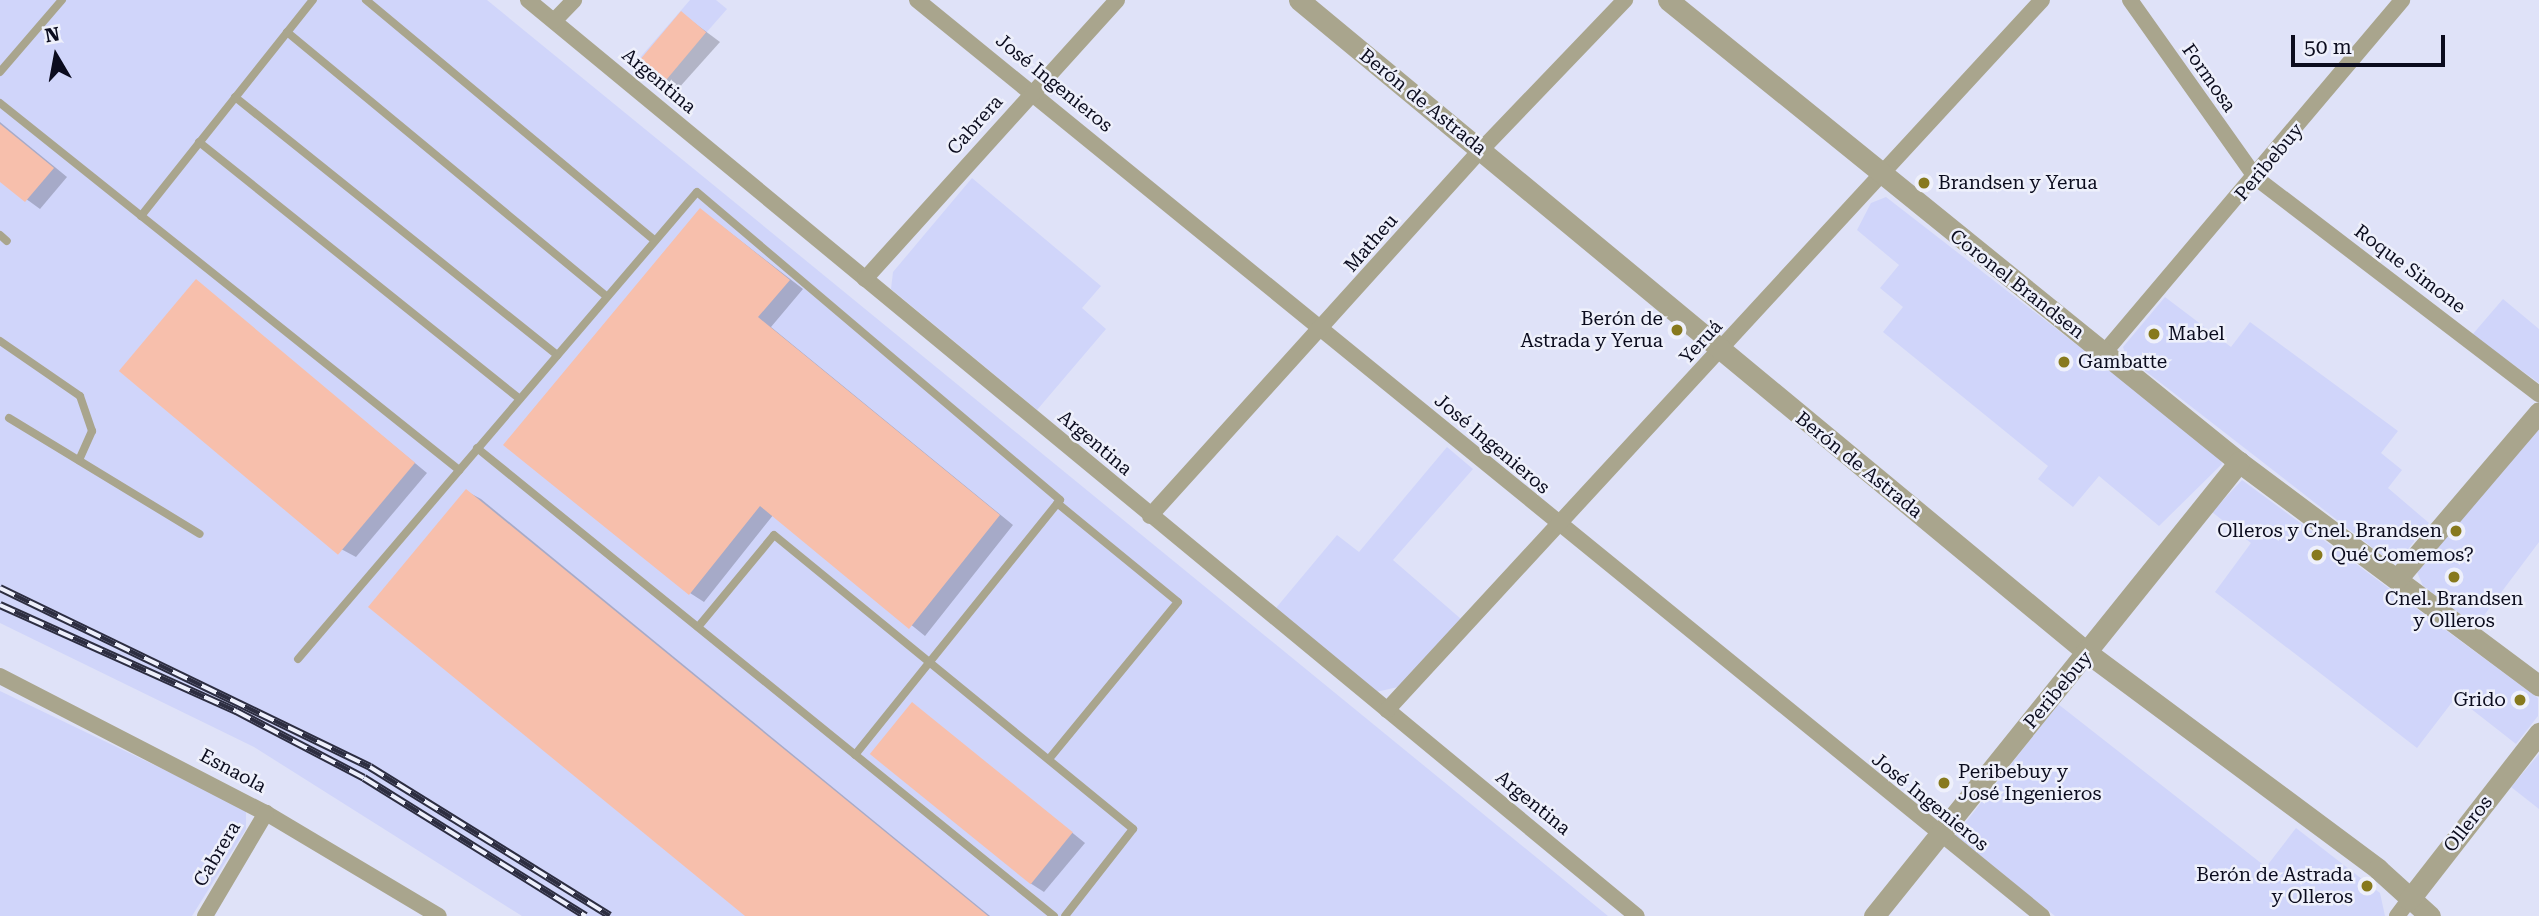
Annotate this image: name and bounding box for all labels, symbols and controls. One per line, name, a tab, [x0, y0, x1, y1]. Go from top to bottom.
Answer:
north arrow	[21, 21, 91, 91]
scale bar	[2294, 21, 2448, 65]
text: N	[43, 22, 61, 47]
street label: José Ingenieros	[991, 29, 1117, 137]
text: 50 m	[2304, 35, 2352, 59]
street label: Formosa	[2177, 39, 2241, 117]
street label: Argentina	[617, 43, 701, 119]
street label: Berón de Astrada	[1355, 44, 1491, 160]
street label: Cabrera	[942, 91, 1008, 159]
street label: Peribebuy	[2230, 119, 2308, 205]
place label: Brandsen y Yerua	[1938, 172, 2097, 194]
marker: Brandsen y Yerua	[1916, 175, 1932, 191]
street label: Matheu	[1340, 209, 1402, 277]
street label: Roque Simone	[2350, 220, 2470, 318]
street label: Coronel Brandsen	[1945, 224, 2089, 344]
place label: Berón de Astrada y Yerua	[1520, 308, 1663, 352]
street label: Yeruá	[1675, 315, 1727, 369]
marker: Berón de Astrada y Yerua	[1669, 322, 1685, 338]
place label: Mabel	[2168, 323, 2225, 345]
marker: Mabel	[2146, 326, 2162, 342]
place label: Gambatte	[2078, 351, 2167, 373]
marker: Gambatte	[2056, 354, 2072, 370]
street label: José Ingenieros	[1430, 389, 1554, 499]
street label: Argentina	[1053, 405, 1137, 481]
street label: Berón de Astrada	[1791, 407, 1927, 523]
place label: Olleros y Cnel. Brandsen	[2217, 520, 2442, 542]
marker: Olleros y Cnel. Brandsen	[2448, 523, 2464, 539]
place label: Qué Comemos?	[2331, 544, 2474, 566]
marker: Qué Comemos?	[2309, 547, 2325, 563]
marker: Cnel. Brandsen y Olleros	[2446, 569, 2462, 585]
place label: Cnel. Brandsen y Olleros	[2385, 588, 2523, 632]
street label: Peribebuy	[2019, 647, 2097, 733]
place label: Grido	[2453, 689, 2506, 711]
marker: Grido	[2512, 692, 2528, 708]
street label: Esnaola	[196, 744, 270, 798]
street label: José Ingenieros	[1867, 748, 1993, 856]
place label: Peribebuy y José Ingenieros	[1958, 761, 2101, 805]
street label: Argentina	[1491, 766, 1575, 840]
marker: Peribebuy y José Ingenieros	[1936, 775, 1952, 791]
street label: Olleros	[2439, 791, 2497, 857]
street label: Cabrera	[189, 817, 245, 891]
place label: Berón de Astrada y Olleros	[2196, 864, 2353, 908]
marker: Berón de Astrada y Olleros	[2359, 878, 2375, 894]

